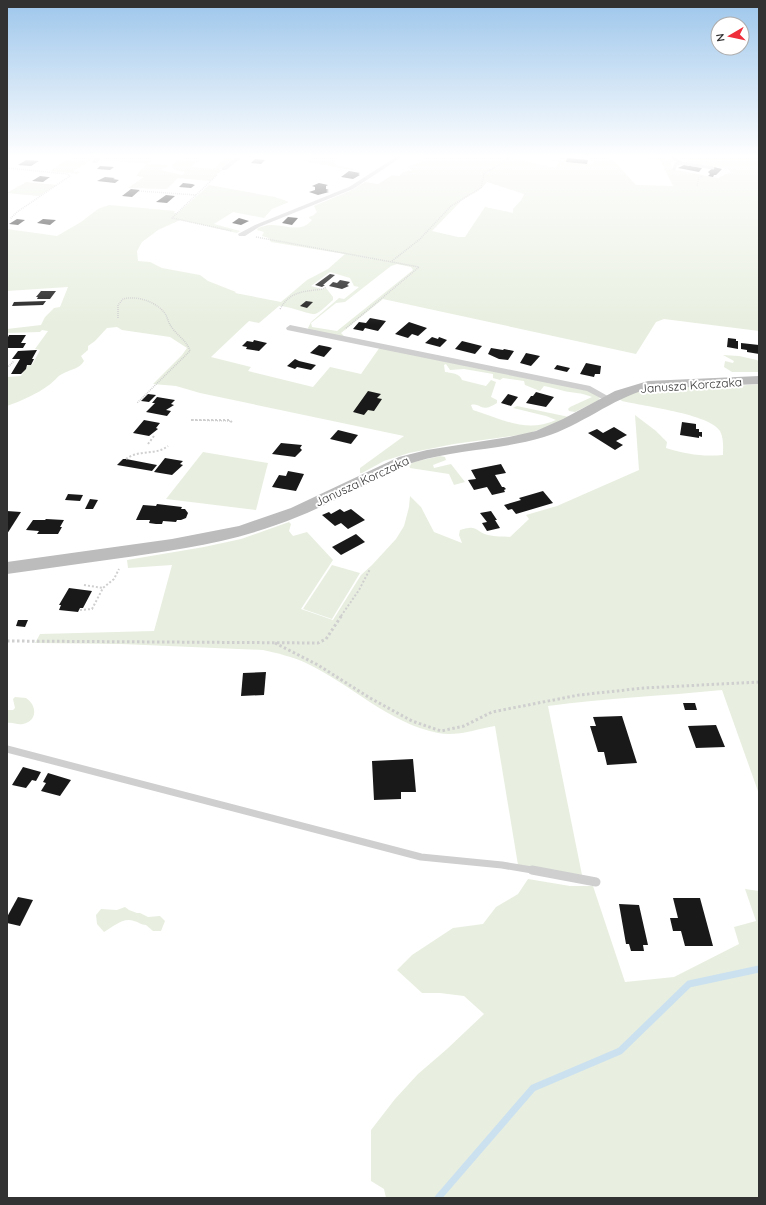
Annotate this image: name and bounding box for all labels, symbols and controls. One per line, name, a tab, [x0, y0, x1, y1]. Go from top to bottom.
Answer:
north arrow	[710, 16, 750, 56]
text: N	[713, 32, 728, 43]
street label: Janusza Korczaka	[640, 374, 742, 396]
street label: Janusza Korczaka	[313, 453, 411, 509]

